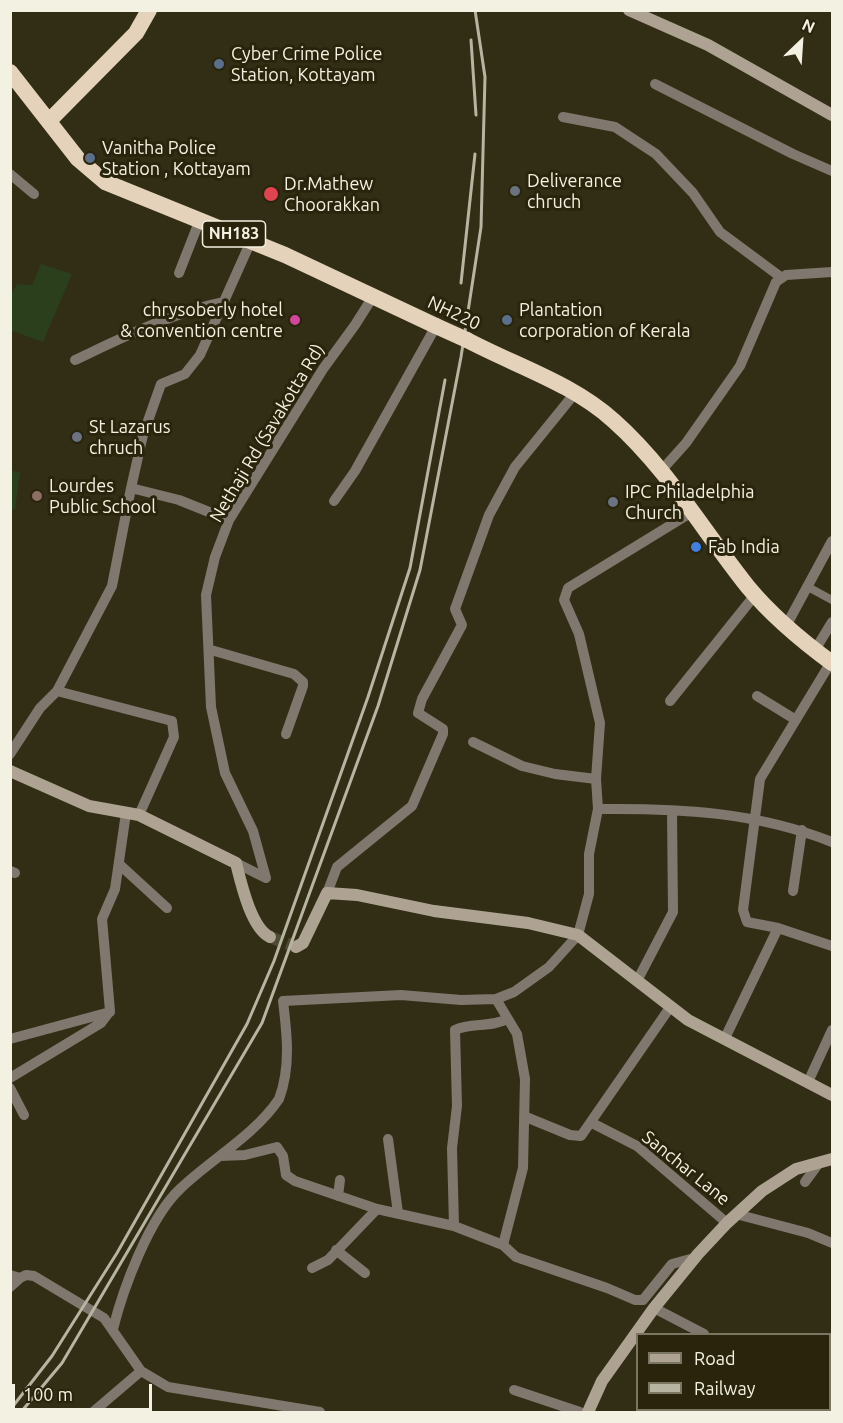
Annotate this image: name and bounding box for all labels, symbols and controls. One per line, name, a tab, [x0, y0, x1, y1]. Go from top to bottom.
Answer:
north arrow	[771, 12, 831, 72]
text: N	[799, 15, 818, 36]
place label: Cyber Crime Police Station, Kottayam	[231, 43, 382, 86]
marker: Cyber Crime Police Station, Kottayam	[212, 57, 226, 71]
place label: Vanitha Police Station , Kottayam	[102, 137, 251, 180]
marker: Vanitha Police Station , Kottayam	[83, 151, 97, 165]
place label: Deliverance chruch	[527, 170, 622, 213]
place label: Dr.Mathew Choorakkan	[284, 173, 380, 216]
marker: Deliverance chruch	[508, 184, 522, 198]
marker: Dr.Mathew Choorakkan	[262, 185, 280, 203]
road number: NH183	[202, 221, 266, 247]
street label: NH220	[424, 291, 484, 335]
place label: chrysoberly hotel & convention centre	[120, 299, 283, 342]
place label: Plantation corporation of Kerala	[519, 299, 690, 342]
marker: chrysoberly hotel & convention centre	[288, 313, 302, 327]
marker: Plantation corporation of Kerala	[500, 313, 514, 327]
street label: Nethaji Rd (Savakotta Rd)	[205, 340, 329, 526]
place label: St Lazarus chruch	[89, 416, 170, 458]
marker: St Lazarus chruch	[70, 430, 84, 444]
place label: Lourdes Public School	[49, 475, 156, 518]
place label: IPC Philadelphia Church	[625, 481, 755, 524]
marker: Lourdes Public School	[30, 489, 44, 503]
marker: IPC Philadelphia Church	[606, 495, 620, 509]
place label: Fab India	[708, 536, 780, 558]
marker: Fab India	[689, 540, 703, 554]
street label: Sanchar Lane	[638, 1126, 734, 1210]
legend	[636, 1333, 831, 1411]
text: Road	[694, 1348, 736, 1368]
scale bar	[15, 1372, 154, 1410]
text: Railway	[694, 1378, 755, 1398]
text: 100 m	[23, 1384, 73, 1404]

